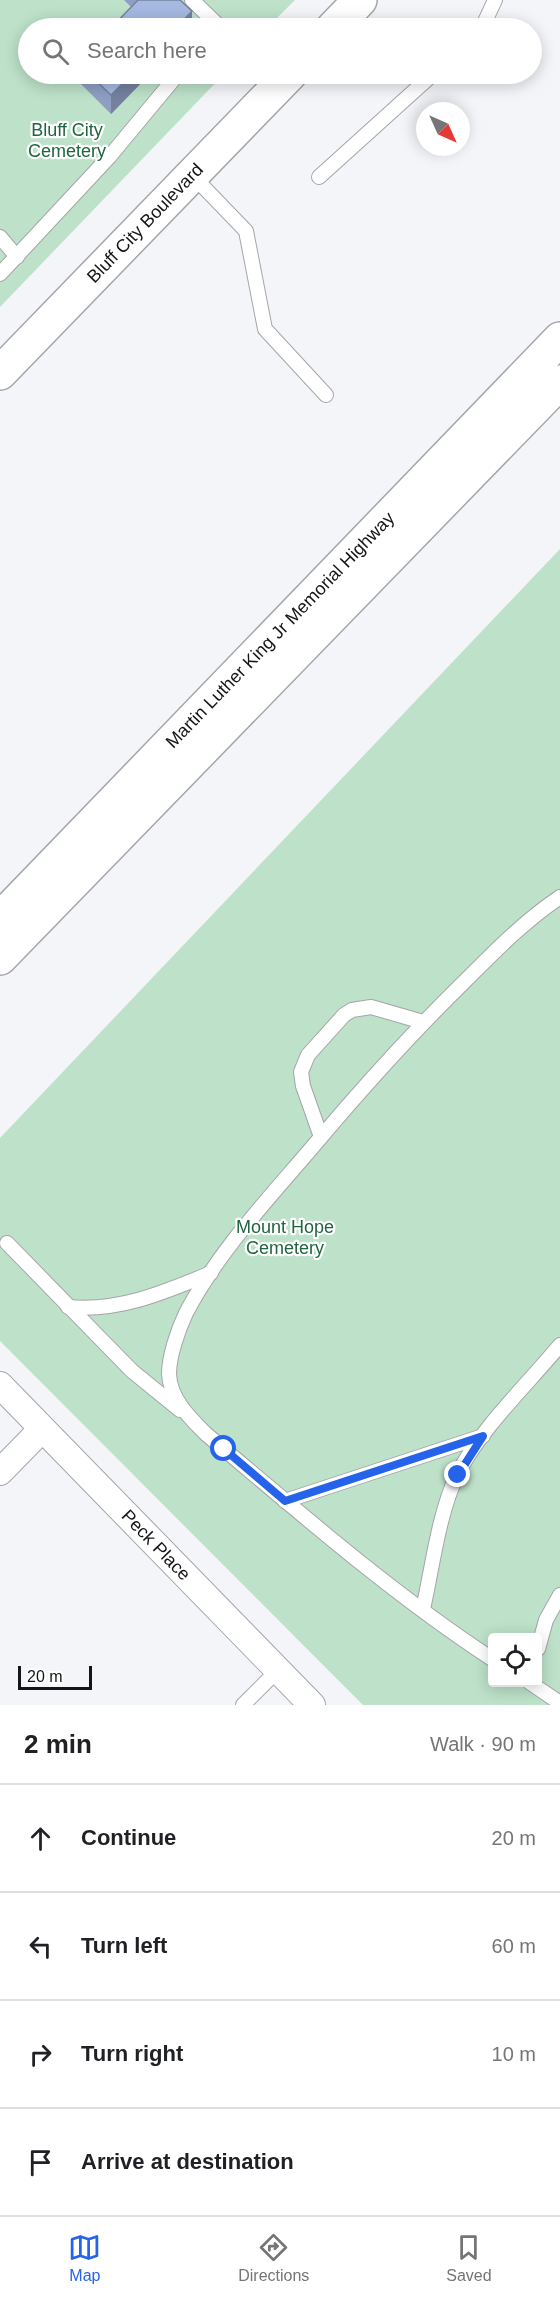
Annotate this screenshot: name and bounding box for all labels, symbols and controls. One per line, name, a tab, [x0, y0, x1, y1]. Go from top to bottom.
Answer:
search box	[18, 18, 542, 84]
icon: search	[39, 35, 72, 68]
text: Search here	[87, 38, 207, 63]
north arrow	[416, 102, 470, 156]
park label: Bluff City Cemetery	[28, 120, 106, 161]
street label: Bluff City Boulevard	[83, 159, 207, 287]
street label: Martin Luther King Jr Memorial Highway	[162, 508, 398, 752]
park label: Mount Hope Cemetery	[236, 1217, 334, 1258]
route start	[210, 1435, 236, 1461]
route end	[444, 1461, 470, 1487]
street label: Peck Place	[118, 1506, 194, 1584]
map controls	[488, 1633, 542, 1687]
button: locate	[488, 1633, 542, 1687]
scale bar	[18, 1663, 92, 1690]
text: 20 m	[27, 1668, 63, 1685]
text: 2 min	[24, 1729, 92, 1759]
text: Walk · 90 m	[430, 1733, 536, 1755]
icon: ahead	[24, 1822, 57, 1855]
text: Continue	[81, 1825, 176, 1850]
text: 20 m	[492, 1827, 536, 1849]
icon: left	[24, 1930, 57, 1963]
text: Turn left	[81, 1933, 167, 1958]
text: 60 m	[492, 1935, 536, 1957]
icon: right	[24, 2038, 57, 2071]
text: Turn right	[81, 2041, 183, 2066]
text: 10 m	[492, 2043, 536, 2065]
icon: arrive	[24, 2146, 57, 2179]
text: Arrive at destination	[81, 2149, 294, 2174]
tab: Map	[68, 2231, 101, 2285]
tab: Directions	[238, 2231, 309, 2285]
tab: Saved	[446, 2231, 492, 2285]

